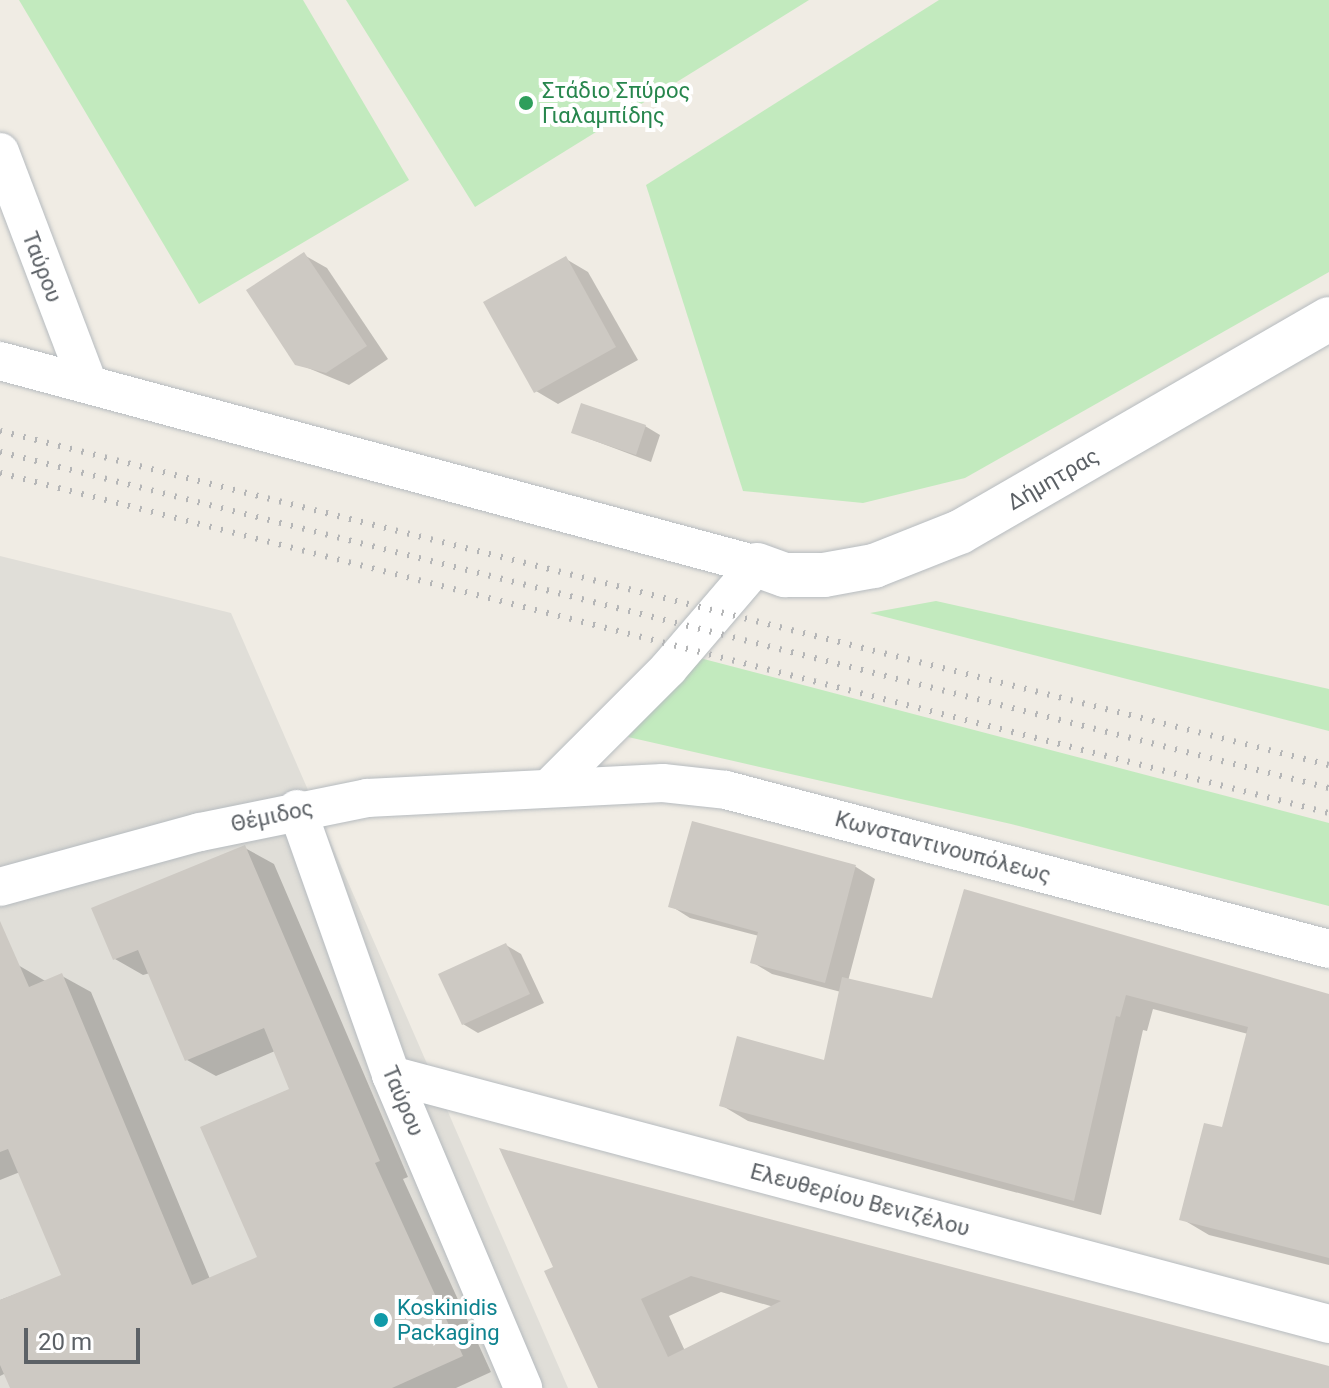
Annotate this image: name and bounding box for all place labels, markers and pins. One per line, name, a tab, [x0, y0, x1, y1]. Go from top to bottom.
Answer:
place label: Στάδιο Σπύρος Γιαλαμπίδης	[542, 77, 690, 128]
marker: Στάδιο Σπύρος Γιαλαμπίδης	[517, 94, 535, 112]
place label: Koskinidis Packaging	[397, 1294, 500, 1346]
marker: Koskinidis Packaging	[372, 1311, 390, 1329]

